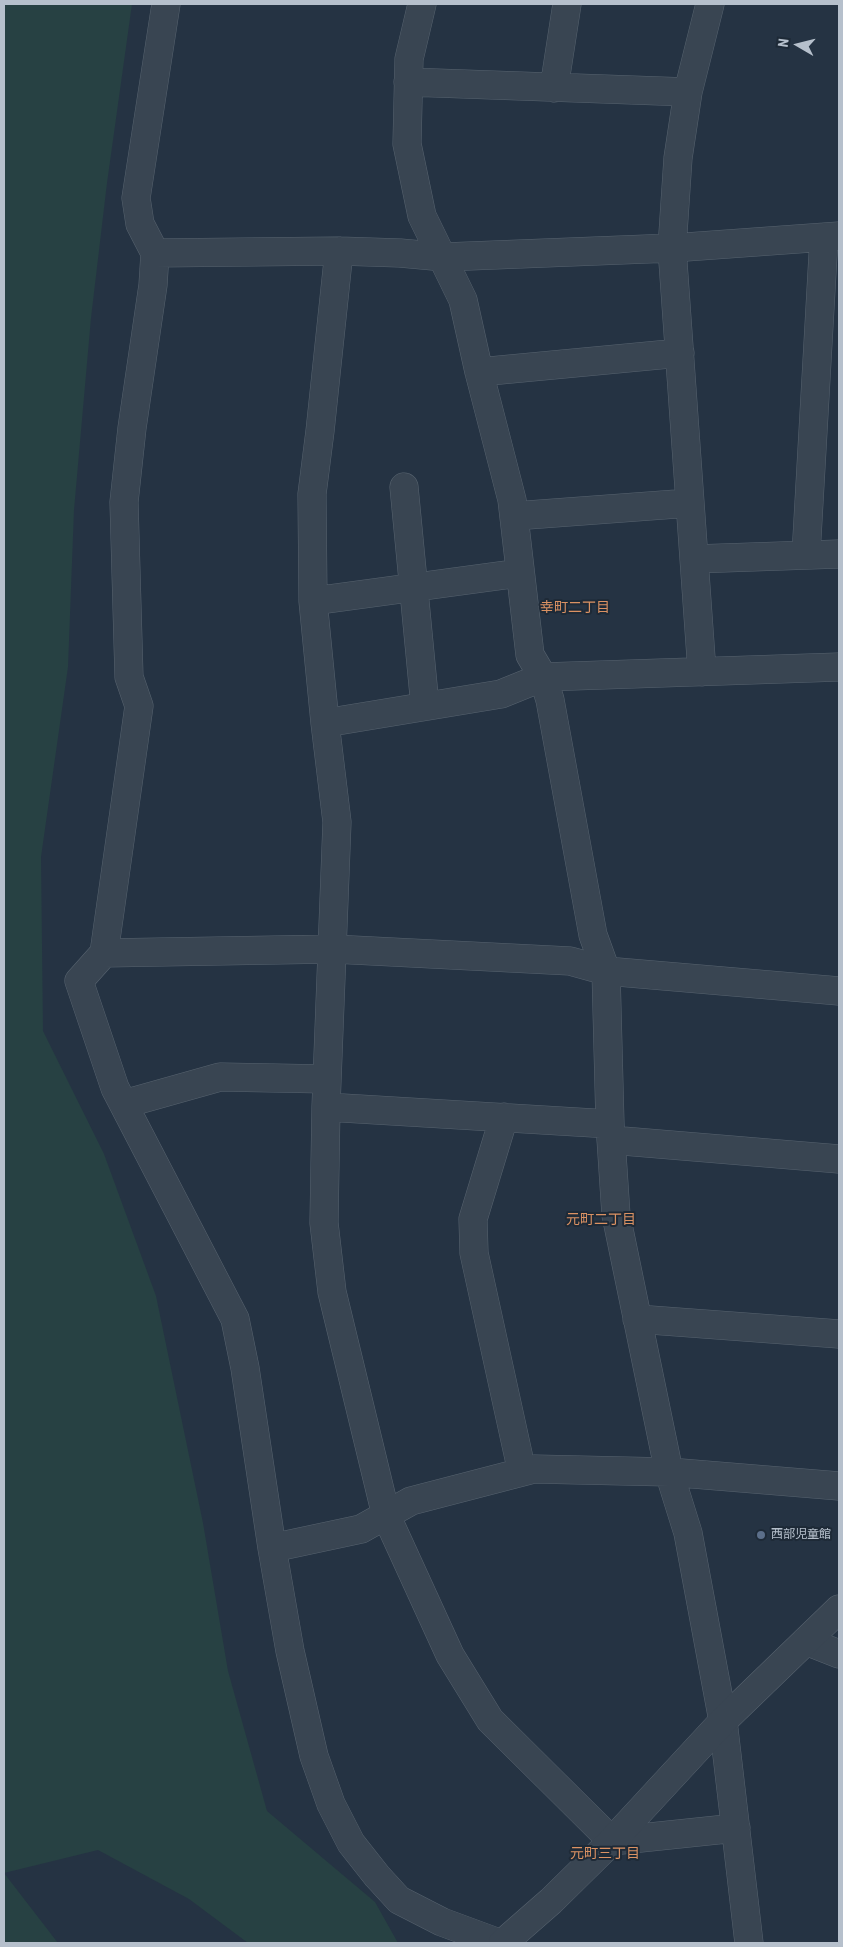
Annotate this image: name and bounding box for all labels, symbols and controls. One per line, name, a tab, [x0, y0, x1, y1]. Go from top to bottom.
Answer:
north arrow	[773, 20, 823, 70]
text: N	[775, 38, 792, 48]
district label: 幸町二丁目	[540, 600, 610, 616]
district label: 元町二丁目	[566, 1212, 636, 1228]
place label: 西部児童館	[771, 1528, 831, 1542]
marker: 西部児童館	[755, 1529, 767, 1541]
district label: 元町三丁目	[570, 1846, 640, 1862]

